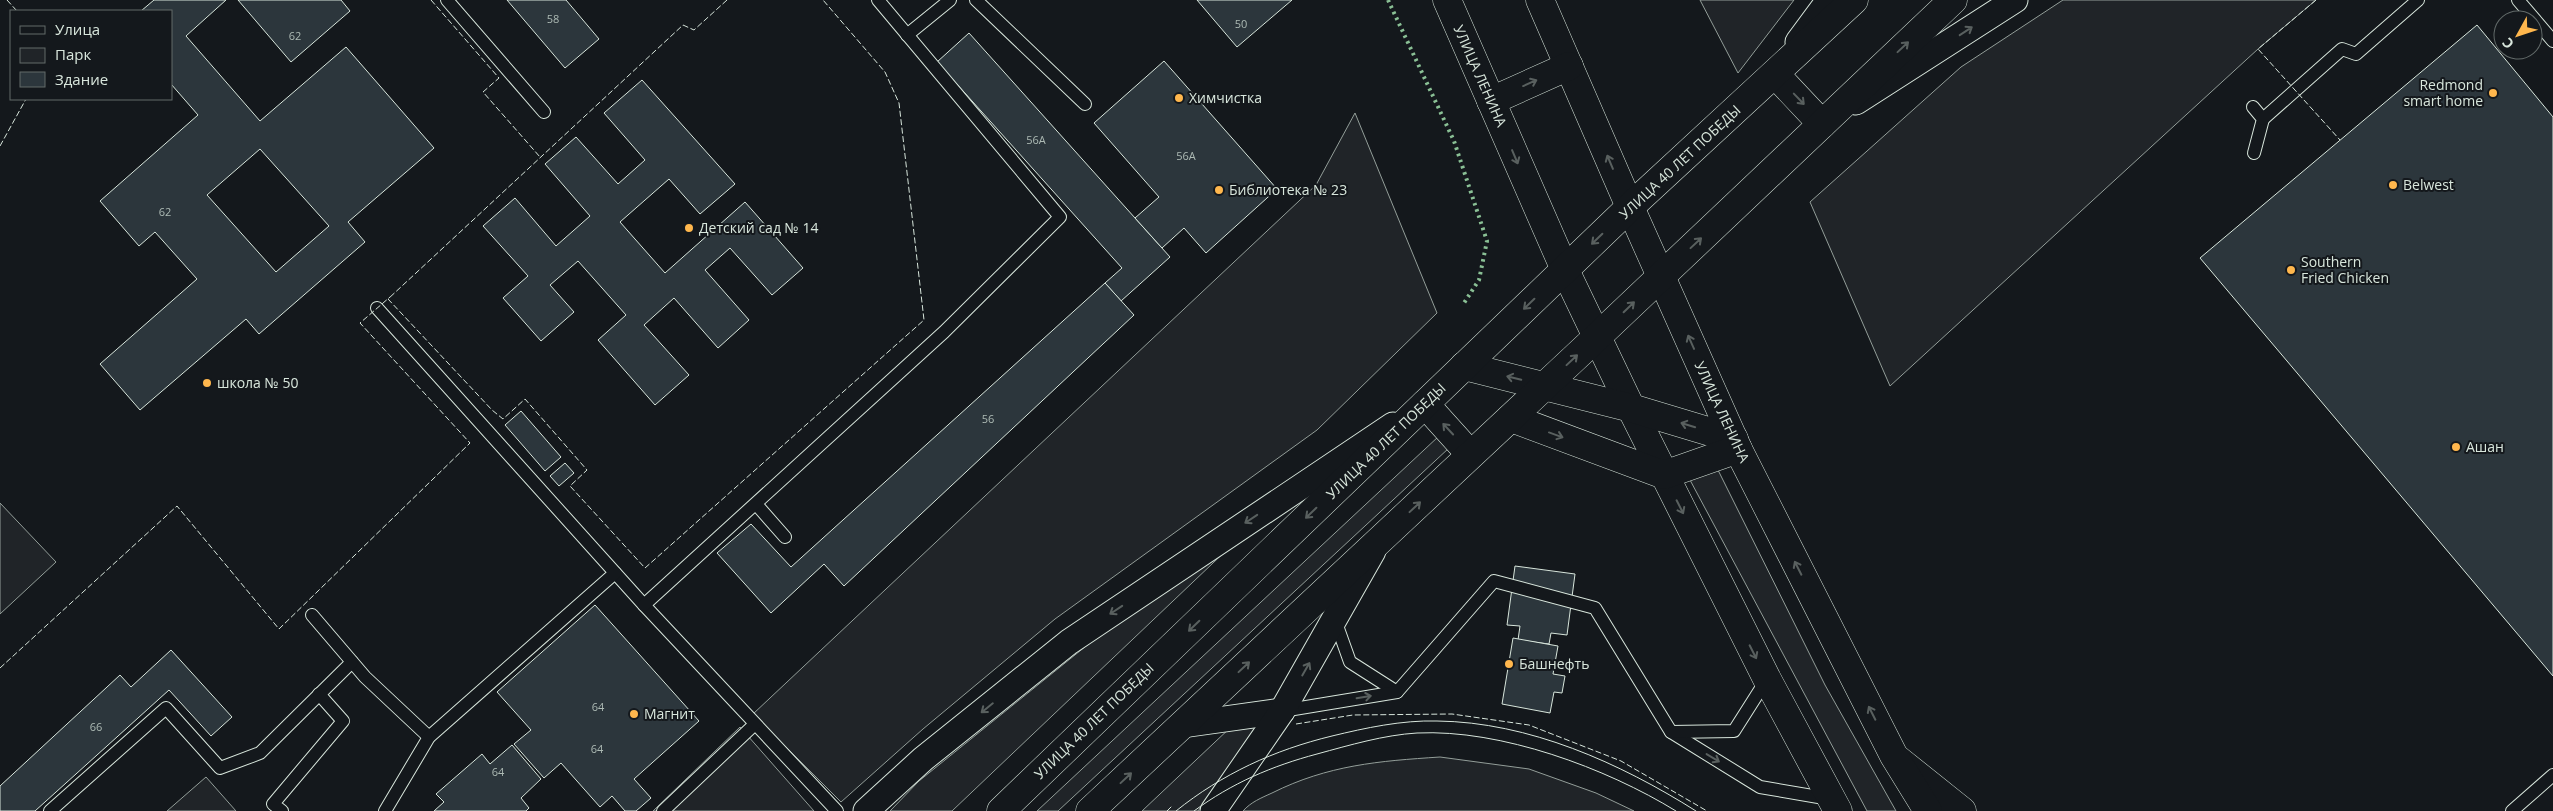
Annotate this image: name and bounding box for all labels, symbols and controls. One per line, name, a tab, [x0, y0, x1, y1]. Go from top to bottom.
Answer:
legend	[10, 10, 172, 100]
north arrow	[2493, 10, 2543, 60]
house number: 58	[547, 11, 559, 26]
house number: 50	[1235, 16, 1247, 31]
text: Улица	[55, 19, 100, 39]
street label: УЛИЦА ЛЕНИНА	[1449, 22, 1512, 130]
one-way arrow	[1959, 26, 1973, 36]
house number: 62	[289, 28, 301, 43]
text: С	[2497, 34, 2518, 53]
one-way arrow	[1897, 41, 1910, 53]
text: Парк	[55, 44, 91, 64]
text: Здание	[55, 69, 108, 89]
place label: Redmond smart home	[2403, 75, 2483, 110]
one-way arrow	[1522, 78, 1537, 88]
marker: Redmond smart home	[2487, 87, 2499, 99]
place label: Химчистка	[1189, 88, 1262, 107]
marker: Химчистка	[1173, 92, 1185, 104]
one-way arrow	[1792, 92, 1804, 104]
street label: УЛИЦА 40 ЛЕТ ПОБЕДЫ	[1615, 100, 1744, 223]
house number: 56А	[1026, 132, 1046, 147]
house number: 56А	[1176, 148, 1196, 163]
one-way arrow	[1511, 149, 1521, 164]
one-way arrow	[1605, 155, 1615, 170]
place label: Belwest	[2403, 175, 2454, 194]
marker: Belwest	[2387, 179, 2399, 191]
place label: Библиотека № 23	[1229, 180, 1347, 199]
marker: Библиотека № 23	[1213, 184, 1225, 196]
house number: 62	[159, 204, 171, 219]
place label: Детский сад № 14	[699, 218, 818, 237]
marker: Детский сад № 14	[683, 222, 695, 234]
one-way arrow	[1591, 233, 1603, 245]
one-way arrow	[1690, 237, 1703, 249]
place label: Southern Fried Chicken	[2301, 252, 2389, 287]
marker: Southern Fried Chicken	[2285, 264, 2297, 276]
one-way arrow	[1523, 298, 1536, 310]
one-way arrow	[1623, 301, 1635, 313]
one-way arrow	[1685, 335, 1695, 350]
one-way arrow	[1566, 355, 1579, 366]
street label: УЛИЦА ЛЕНИНА	[1691, 358, 1754, 466]
place label: школа № 50	[217, 373, 298, 392]
one-way arrow	[1506, 373, 1522, 383]
marker: школа № 50	[201, 377, 213, 389]
street label: УЛИЦА 40 ЛЕТ ПОБЕДЫ	[1322, 378, 1450, 503]
house number: 56	[982, 411, 994, 426]
one-way arrow	[1680, 420, 1696, 430]
one-way arrow	[1442, 423, 1453, 436]
one-way arrow	[1548, 431, 1564, 440]
place label: Ашан	[2466, 437, 2504, 456]
marker: Ашан	[2450, 441, 2462, 453]
one-way arrow	[1676, 499, 1685, 514]
one-way arrow	[1408, 501, 1421, 513]
one-way arrow	[1305, 507, 1317, 519]
one-way arrow	[1244, 514, 1258, 524]
one-way arrow	[1793, 561, 1802, 576]
one-way arrow	[1110, 605, 1124, 615]
one-way arrow	[1187, 620, 1200, 632]
one-way arrow	[1749, 644, 1758, 659]
place label: Башнефть	[1519, 654, 1589, 673]
street label: УЛИЦА 40 ЛЕТ ПОБЕДЫ	[1030, 658, 1158, 783]
marker: Башнефть	[1503, 658, 1515, 670]
one-way arrow	[1238, 661, 1251, 673]
one-way arrow	[1301, 661, 1311, 676]
one-way arrow	[1356, 691, 1372, 701]
house number: 64	[592, 699, 605, 714]
one-way arrow	[981, 703, 994, 714]
place label: Магнит	[644, 704, 695, 723]
one-way arrow	[1867, 706, 1876, 721]
marker: Магнит	[628, 708, 640, 720]
house number: 66	[90, 719, 102, 734]
house number: 64	[591, 741, 604, 756]
one-way arrow	[1705, 753, 1719, 763]
house number: 64	[492, 764, 505, 779]
one-way arrow	[1119, 772, 1132, 784]

